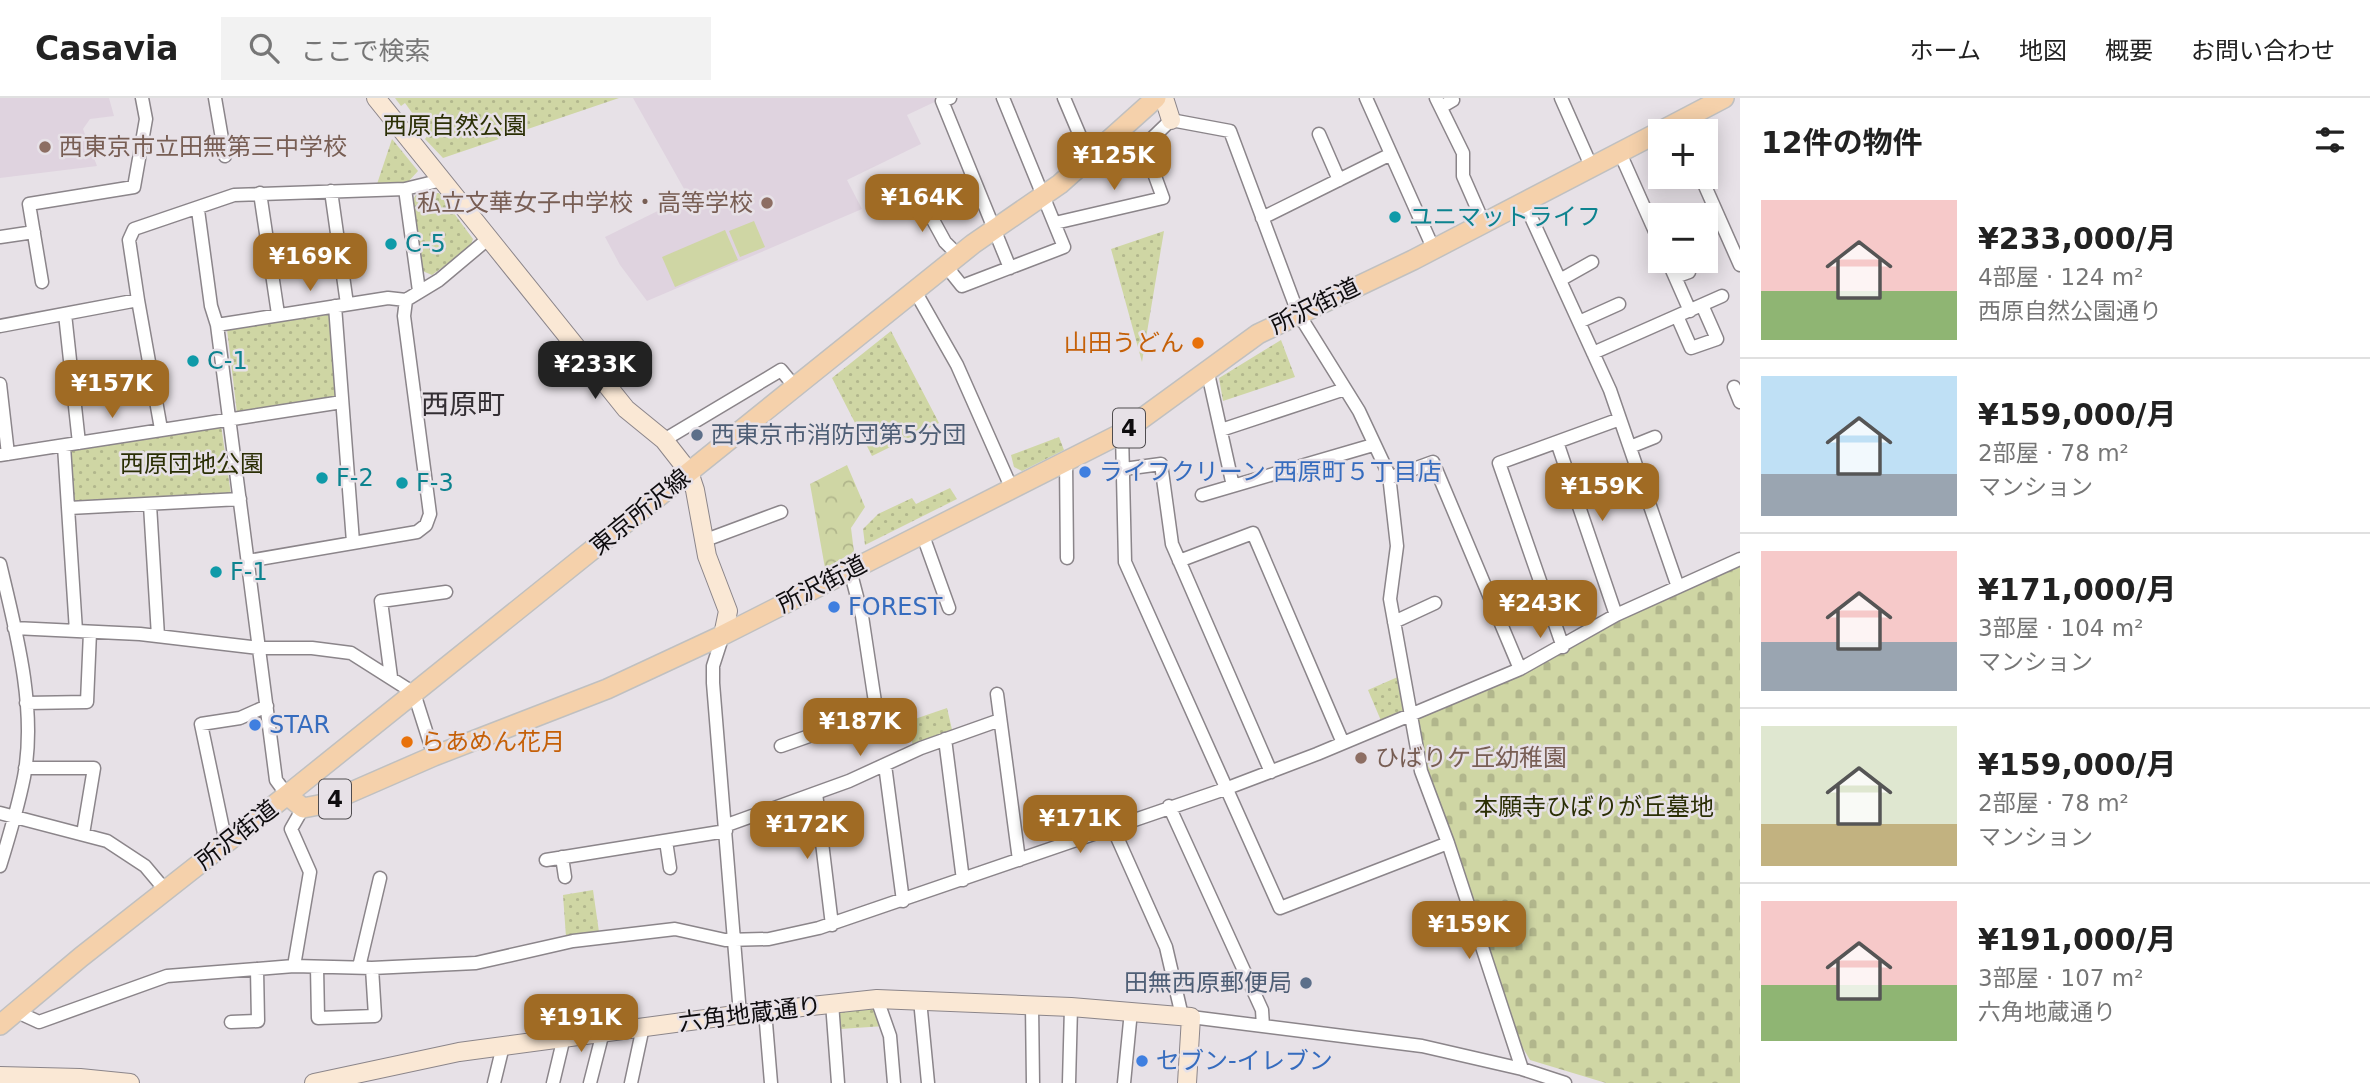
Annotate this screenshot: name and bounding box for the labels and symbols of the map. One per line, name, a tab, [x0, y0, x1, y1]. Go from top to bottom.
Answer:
park label: 西原自然公園	[383, 112, 527, 140]
pin: ¥125K	[1065, 132, 1163, 192]
place label: 西東京市立田無第三中学校	[59, 133, 347, 161]
marker: 西東京市立田無第三中学校	[37, 139, 53, 155]
pin: ¥164K	[873, 174, 971, 234]
place label: 私立文華女子中学校・高等学校	[417, 189, 753, 217]
marker: 私立文華女子中学校・高等学校	[759, 195, 775, 211]
place label: ユニマットライフ	[1409, 203, 1601, 231]
marker: ユニマットライフ	[1387, 209, 1403, 225]
place label: C-5	[405, 230, 446, 258]
pin: ¥169K	[261, 234, 359, 293]
marker: C-5	[383, 236, 399, 252]
street label: 所沢街道	[1266, 272, 1364, 340]
place label: 山田うどん	[1064, 329, 1184, 357]
marker: 山田うどん	[1190, 335, 1206, 351]
pin: ¥233K	[546, 342, 644, 401]
place label: C-1	[207, 347, 248, 375]
marker: C-1	[185, 353, 201, 369]
pin: ¥157K	[63, 360, 161, 420]
district label: 西原町	[421, 388, 505, 421]
road number: 4	[1113, 408, 1145, 448]
place label: 西東京市消防団第5分団	[711, 421, 966, 449]
marker: 西東京市消防団第5分団	[689, 427, 705, 443]
park label: 西原団地公園	[120, 450, 264, 478]
place label: ライフクリーン 西原町５丁目店	[1099, 458, 1441, 486]
street label: 東京所沢線	[585, 463, 695, 561]
place label: F-2	[336, 464, 374, 492]
marker: ライフクリーン 西原町５丁目店	[1077, 464, 1093, 480]
pin: ¥159K	[1553, 464, 1651, 523]
place label: F-3	[416, 469, 454, 497]
marker: F-2	[314, 470, 330, 486]
marker: F-3	[394, 475, 410, 491]
street label: 所沢街道	[773, 550, 871, 618]
place label: F-1	[230, 558, 268, 586]
marker: F-1	[208, 564, 224, 580]
pin: ¥243K	[1491, 580, 1589, 640]
place label: FOREST	[848, 593, 943, 621]
marker: FOREST	[826, 599, 842, 615]
pin: ¥187K	[811, 698, 909, 758]
place label: STAR	[269, 711, 330, 739]
marker: STAR	[247, 717, 263, 733]
place label: らあめん花月	[421, 728, 565, 756]
marker: らあめん花月	[399, 734, 415, 750]
place label: ひばりケ丘幼稚園	[1375, 744, 1567, 772]
marker: ひばりケ丘幼稚園	[1353, 750, 1369, 766]
road number: 4	[319, 779, 351, 818]
park label: 本願寺ひばりが丘墓地	[1474, 793, 1714, 821]
street label: 所沢街道	[191, 794, 283, 876]
pin: ¥171K	[1031, 796, 1129, 855]
pin: ¥172K	[758, 802, 856, 861]
pin: ¥159K	[1420, 902, 1518, 961]
place label: 田無西原郵便局	[1124, 969, 1292, 997]
marker: 田無西原郵便局	[1298, 975, 1314, 991]
street label: 六角地蔵通り	[677, 991, 823, 1037]
pin: ¥191K	[532, 995, 630, 1054]
place label: セブン-イレブン	[1156, 1047, 1333, 1075]
marker: セブン-イレブン	[1134, 1053, 1150, 1069]

